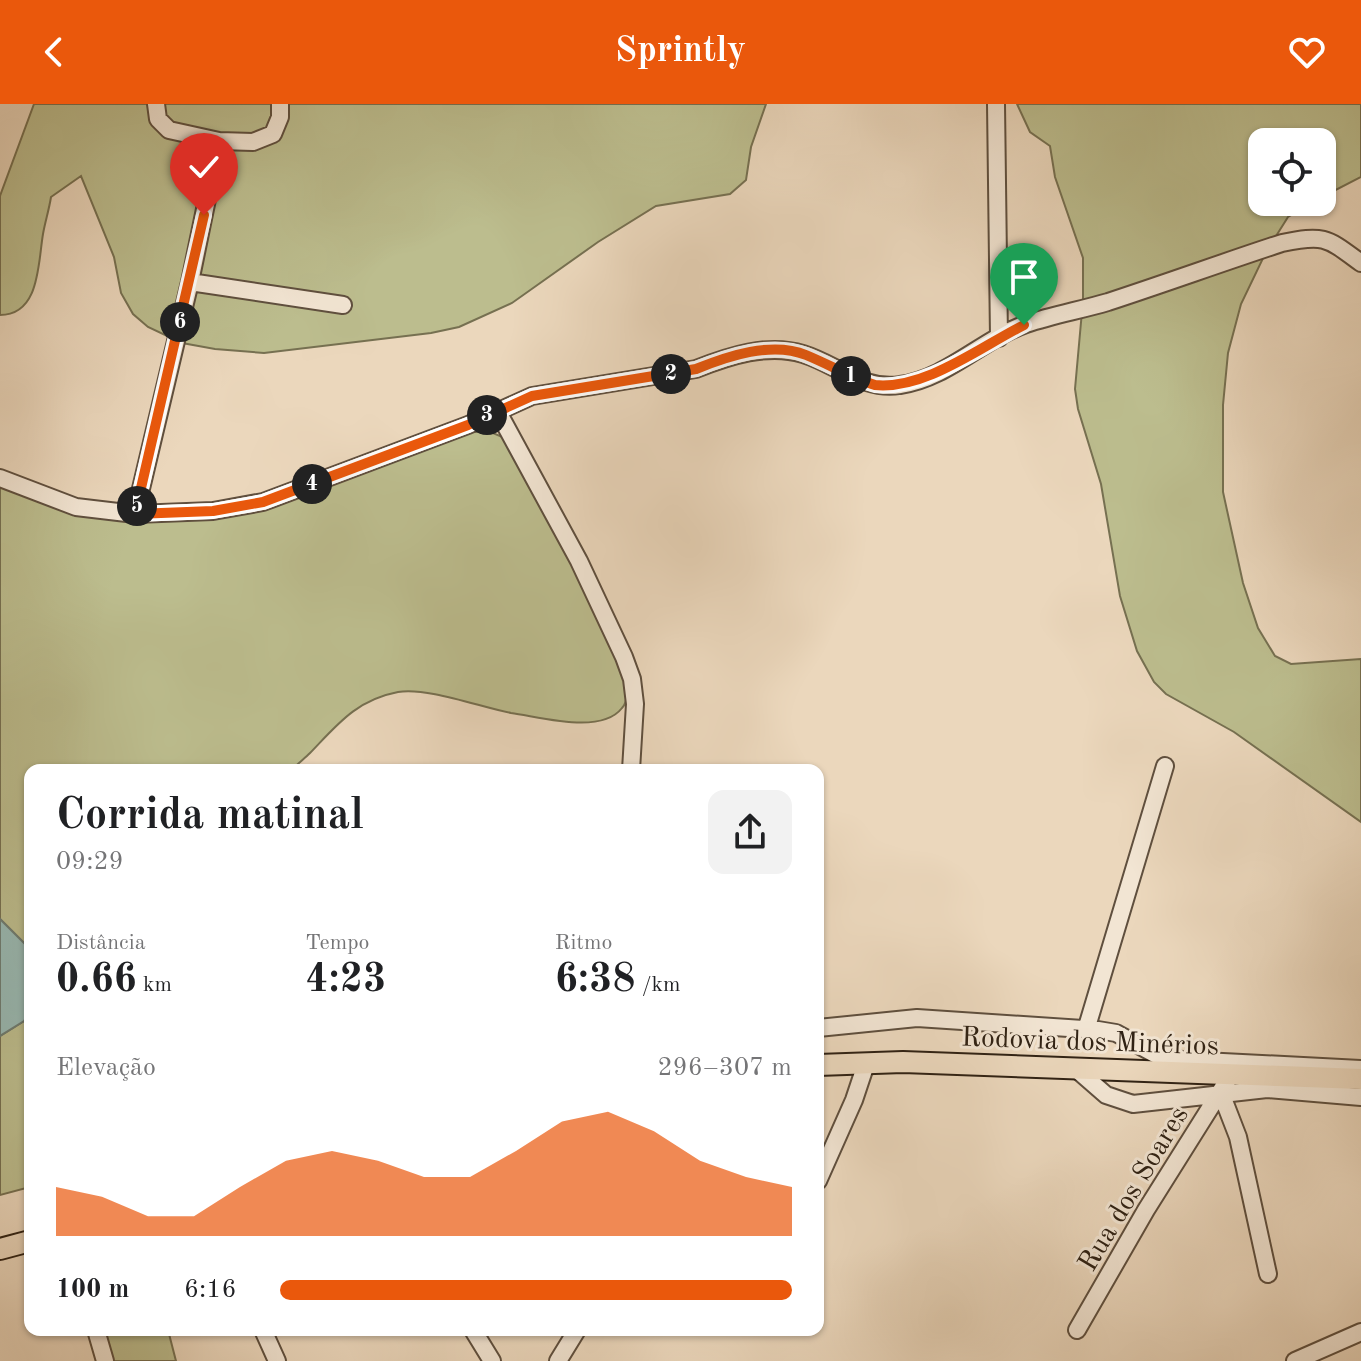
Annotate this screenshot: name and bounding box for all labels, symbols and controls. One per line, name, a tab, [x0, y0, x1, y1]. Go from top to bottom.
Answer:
icon: back	[32, 30, 76, 74]
icon: heart	[1285, 30, 1329, 74]
text: Sprintly	[615, 34, 746, 70]
map controls	[1248, 128, 1336, 216]
button: locate	[1248, 128, 1336, 216]
pin	[170, 133, 238, 215]
icon: check	[182, 145, 226, 189]
pin	[990, 243, 1058, 325]
icon: arrive	[1002, 255, 1046, 299]
pin: 6	[160, 302, 200, 342]
text: 6	[174, 311, 186, 333]
pin: 2	[651, 354, 691, 394]
pin: 1	[831, 356, 871, 396]
text: 2	[665, 363, 677, 385]
text: 1	[845, 365, 857, 387]
pin: 3	[467, 395, 507, 435]
text: 3	[481, 404, 493, 426]
pin: 4	[292, 464, 332, 504]
text: 4	[306, 473, 318, 495]
pin: 5	[117, 486, 157, 526]
text: 5	[131, 495, 143, 517]
button: share	[708, 790, 792, 874]
text: Corrida matinal	[56, 794, 364, 838]
text: 09:29	[56, 849, 124, 875]
text: Distância	[56, 932, 146, 954]
text: Tempo	[305, 932, 369, 954]
text: Ritmo	[555, 932, 612, 954]
text: 0.66	[56, 961, 137, 1001]
text: 4:23	[305, 961, 386, 1001]
text: 6:38	[555, 961, 635, 1001]
text: km	[137, 974, 172, 996]
text: /km	[635, 974, 680, 996]
street label: Rodovia dos Minérios	[961, 1025, 1219, 1061]
text: Elevação	[56, 1055, 156, 1081]
text: 296–307 m	[657, 1055, 792, 1081]
street label: Rua dos Soares	[1074, 1102, 1195, 1277]
text: 100 m	[56, 1277, 129, 1303]
text: 6:16	[184, 1277, 237, 1303]

